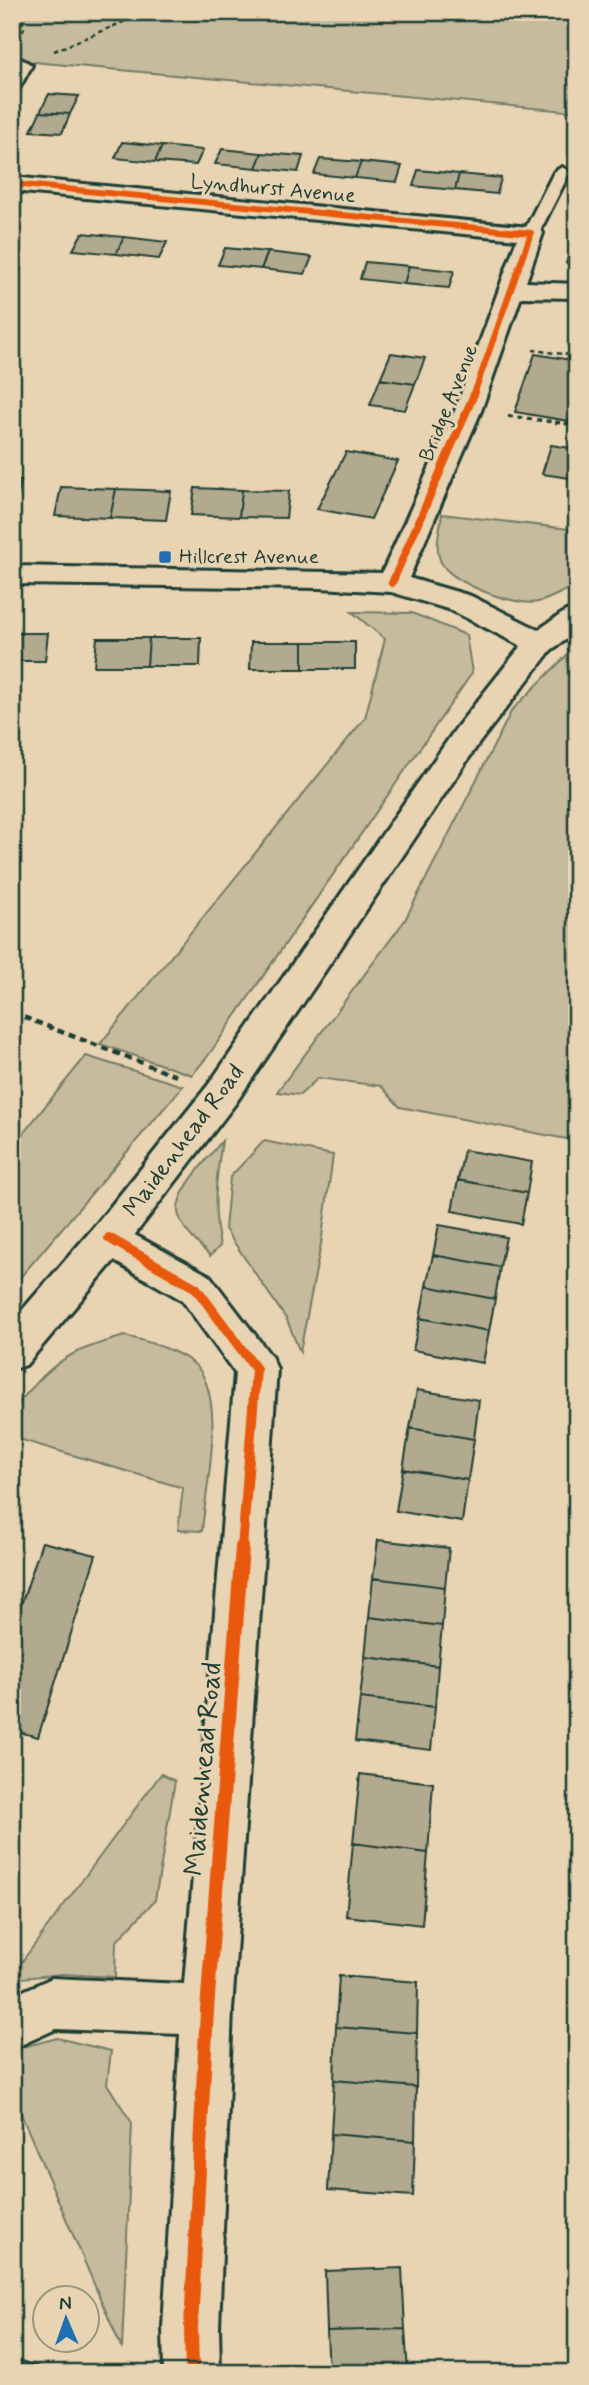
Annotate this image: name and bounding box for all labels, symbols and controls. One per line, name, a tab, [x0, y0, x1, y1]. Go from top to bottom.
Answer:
street label: Lyndhurst Avenue	[189, 168, 357, 210]
street label: Bridge Avenue	[413, 340, 485, 466]
place label: Hillcrest Avenue	[179, 543, 319, 571]
marker: Hillcrest Avenue	[157, 549, 173, 565]
street label: Maidenhead Road	[116, 1058, 252, 1224]
street label: Maidenhead Road	[176, 1661, 232, 1877]
north arrow	[32, 2284, 102, 2354]
text: N	[59, 2291, 72, 2316]

